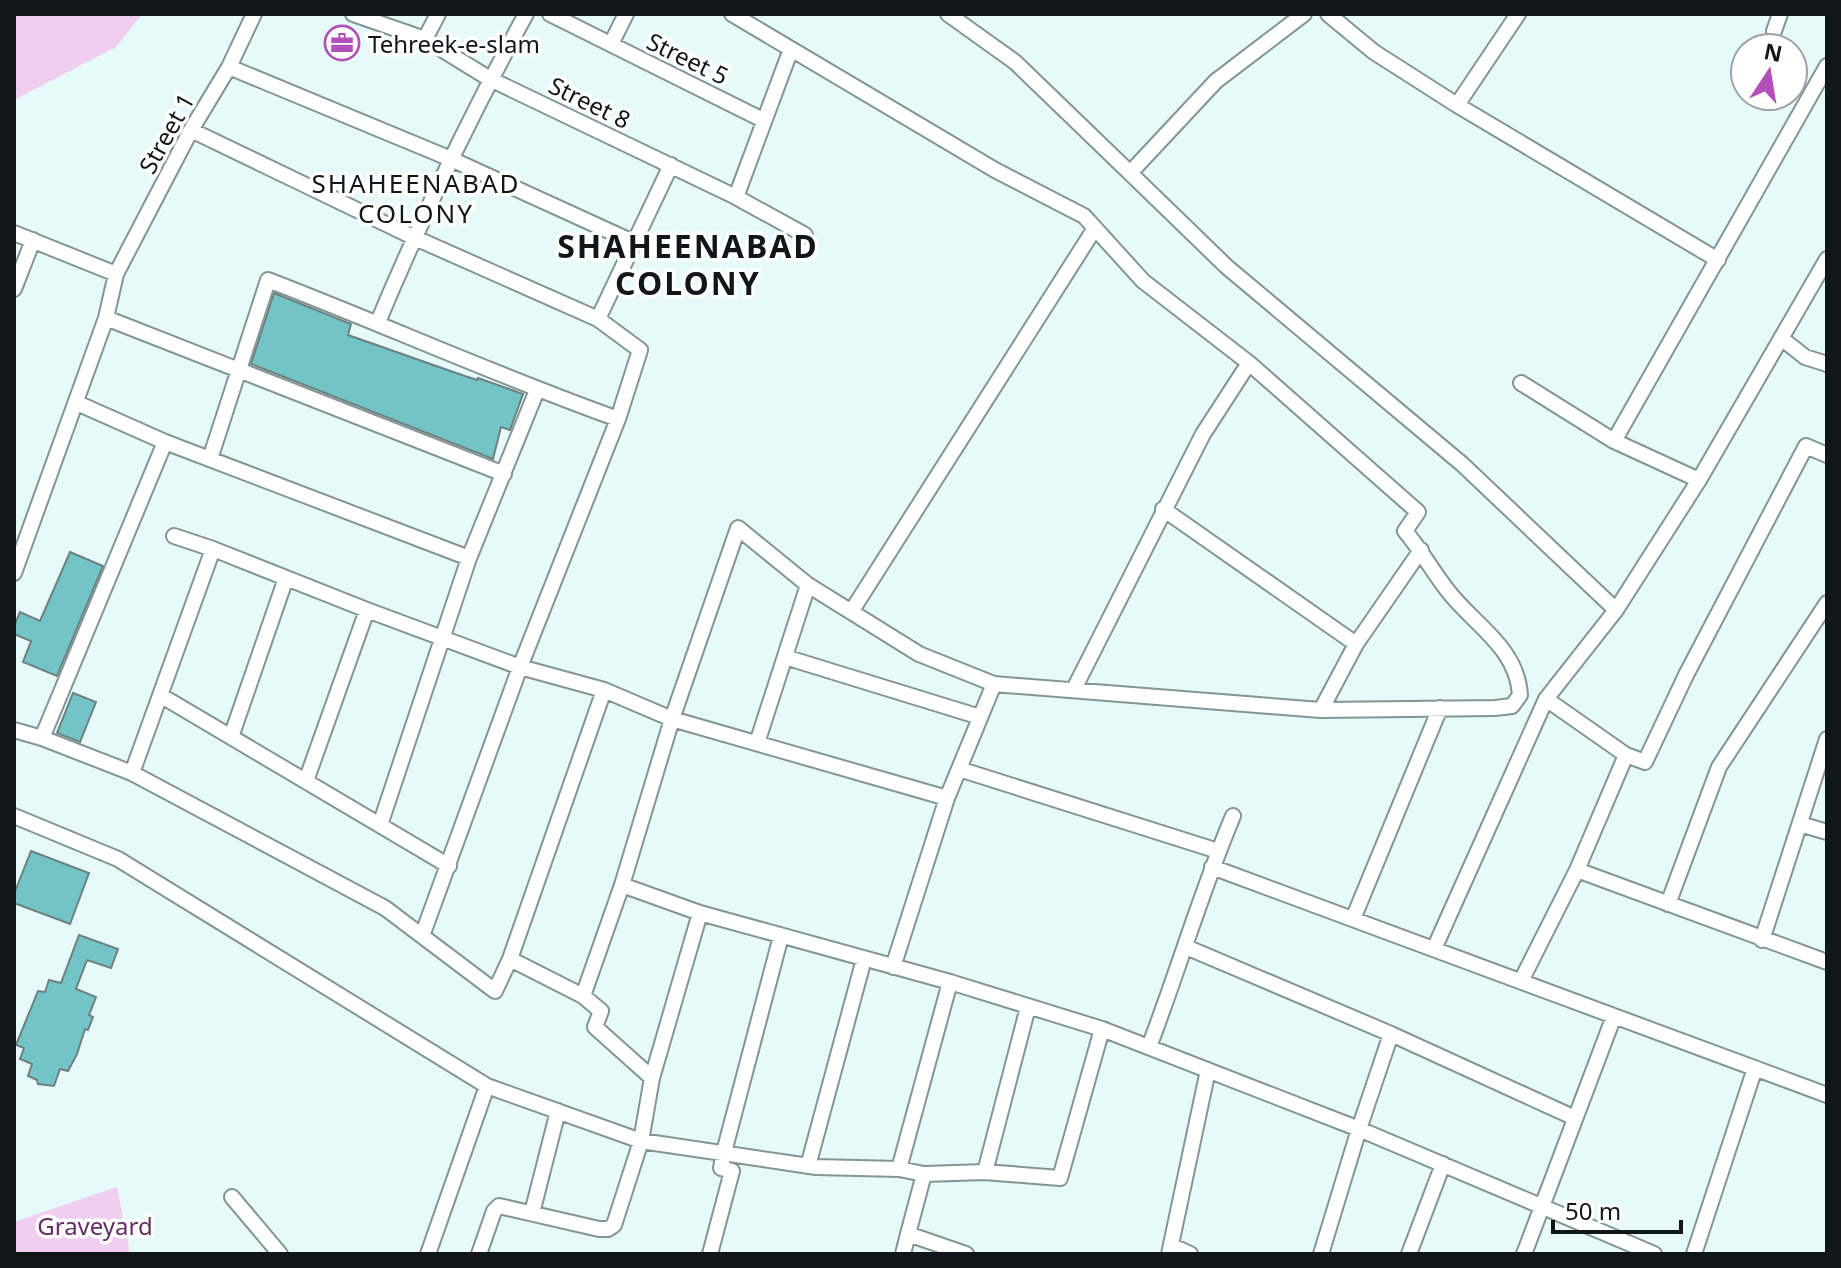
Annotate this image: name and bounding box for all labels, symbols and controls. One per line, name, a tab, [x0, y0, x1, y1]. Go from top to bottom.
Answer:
office icon: Tehreek-e-slam	[323, 24, 361, 62]
street label: Street 5	[642, 24, 734, 92]
place label: Tehreek-e-slam	[368, 27, 540, 60]
north arrow	[1729, 32, 1809, 112]
text: N	[1761, 35, 1785, 68]
street label: Street 8	[544, 68, 636, 136]
street label: Street 1	[130, 87, 202, 179]
district label: SHAHEENABAD COLONY	[311, 165, 521, 231]
district label: SHAHEENABAD COLONY	[557, 224, 819, 304]
scale bar	[1553, 1184, 1681, 1234]
text: 50 m	[1565, 1194, 1621, 1227]
park label: Graveyard	[37, 1209, 153, 1242]

